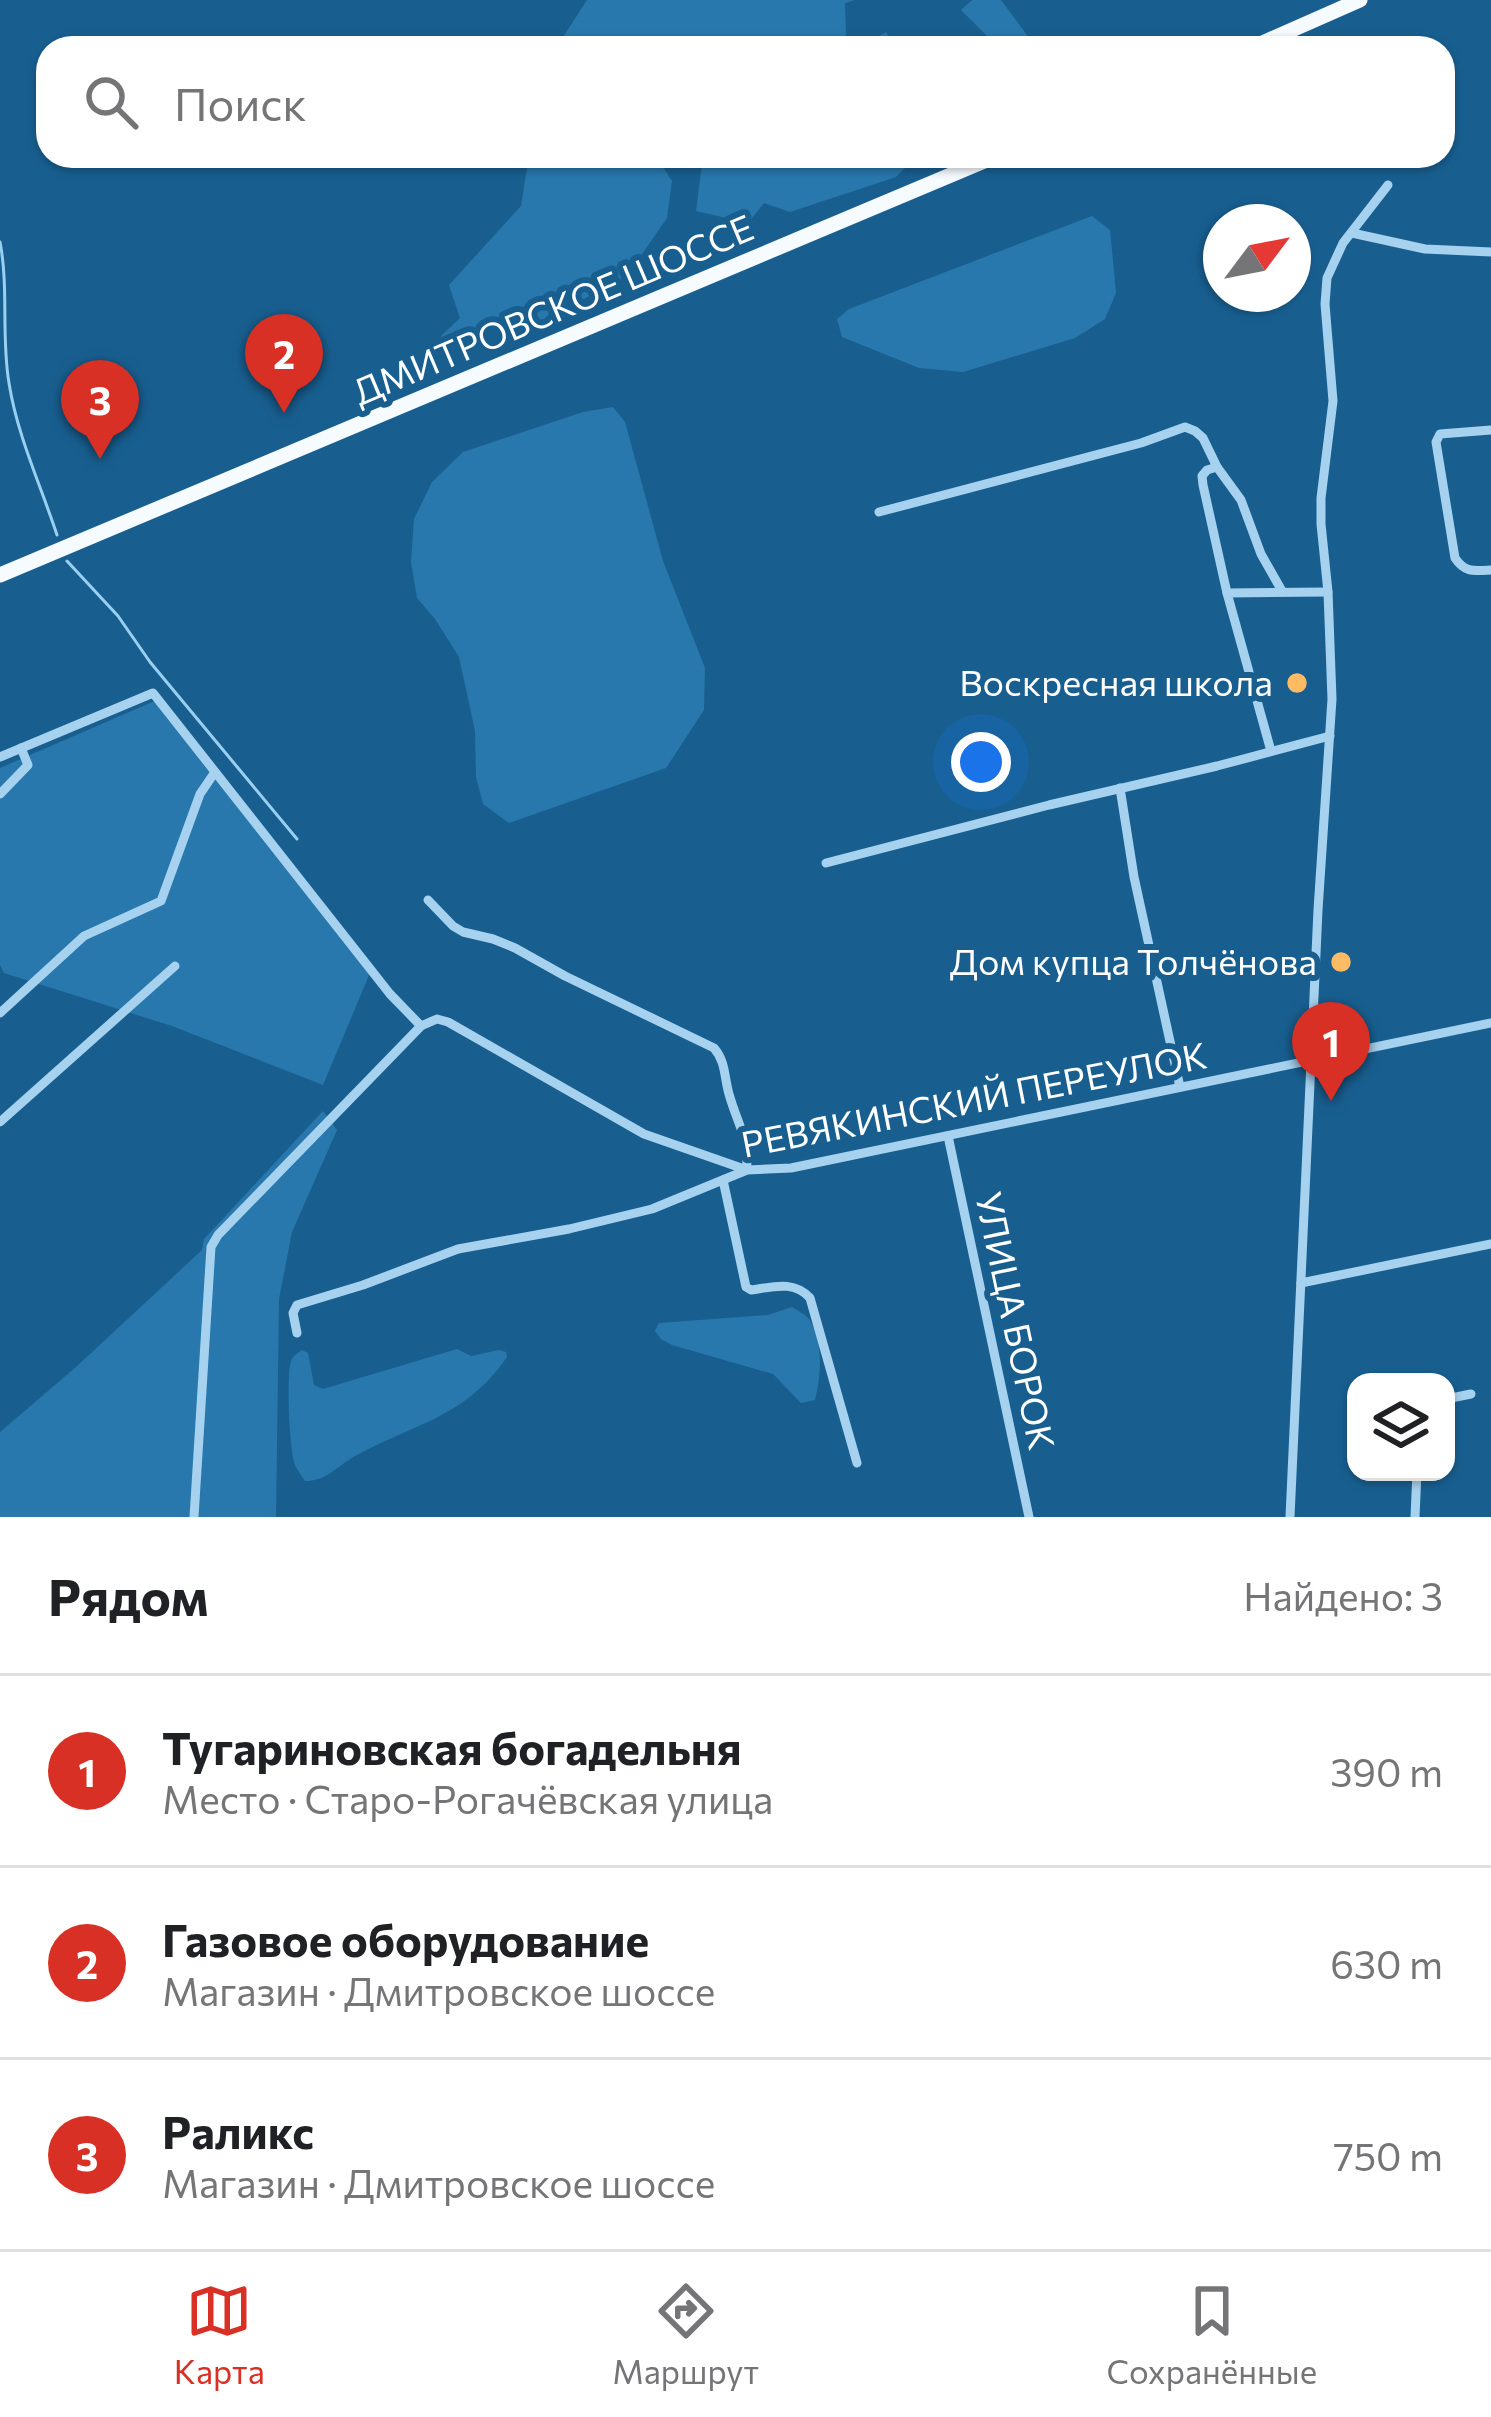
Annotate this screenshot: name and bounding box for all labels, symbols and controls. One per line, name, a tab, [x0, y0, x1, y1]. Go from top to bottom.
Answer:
search box	[36, 36, 1455, 168]
icon: search	[78, 69, 144, 135]
text: Поиск	[174, 75, 307, 130]
street label: ДМИТРОВСКОЕ ШОССЕ	[345, 204, 759, 413]
north arrow	[1203, 204, 1311, 312]
pin: 2	[245, 314, 323, 413]
pin: 3	[61, 360, 139, 459]
place label: Воскресная школа	[959, 659, 1273, 703]
marker: Воскресная школа	[1284, 670, 1310, 696]
your location	[951, 732, 1011, 792]
place label: Дом купца Толчёнова	[950, 938, 1317, 982]
marker: Дом купца Толчёнова	[1328, 949, 1354, 975]
pin: 1	[1292, 1002, 1370, 1101]
street label: РЕВЯКИНСКИЙ ПЕРЕУЛОК	[737, 1031, 1210, 1165]
street label: УЛИЦА БОРОК	[968, 1188, 1066, 1454]
map controls	[1347, 1373, 1455, 1481]
button: layers	[1347, 1373, 1455, 1481]
text: Рядом	[48, 1564, 209, 1627]
text: Найдено: 3	[1243, 1571, 1443, 1619]
text: Тугариновская богадельня	[162, 1719, 742, 1774]
text: 1	[78, 1747, 96, 1795]
text: 390 m	[1330, 1747, 1443, 1795]
text: Место · Старо-Рогачёвская улица	[162, 1774, 773, 1822]
text: Газовое оборудование	[162, 1911, 649, 1966]
text: 2	[76, 1939, 98, 1987]
text: 630 m	[1330, 1939, 1443, 1987]
text: Магазин · Дмитровское шоссе	[162, 1966, 715, 2014]
text: Раликс	[162, 2103, 314, 2158]
text: 3	[76, 2131, 98, 2179]
text: 750 m	[1333, 2131, 1443, 2179]
text: Магазин · Дмитровское шоссе	[162, 2158, 715, 2206]
tab: Карта	[174, 2278, 265, 2391]
tab: Маршрут	[612, 2278, 759, 2391]
tab: Сохранённые	[1107, 2278, 1317, 2391]

